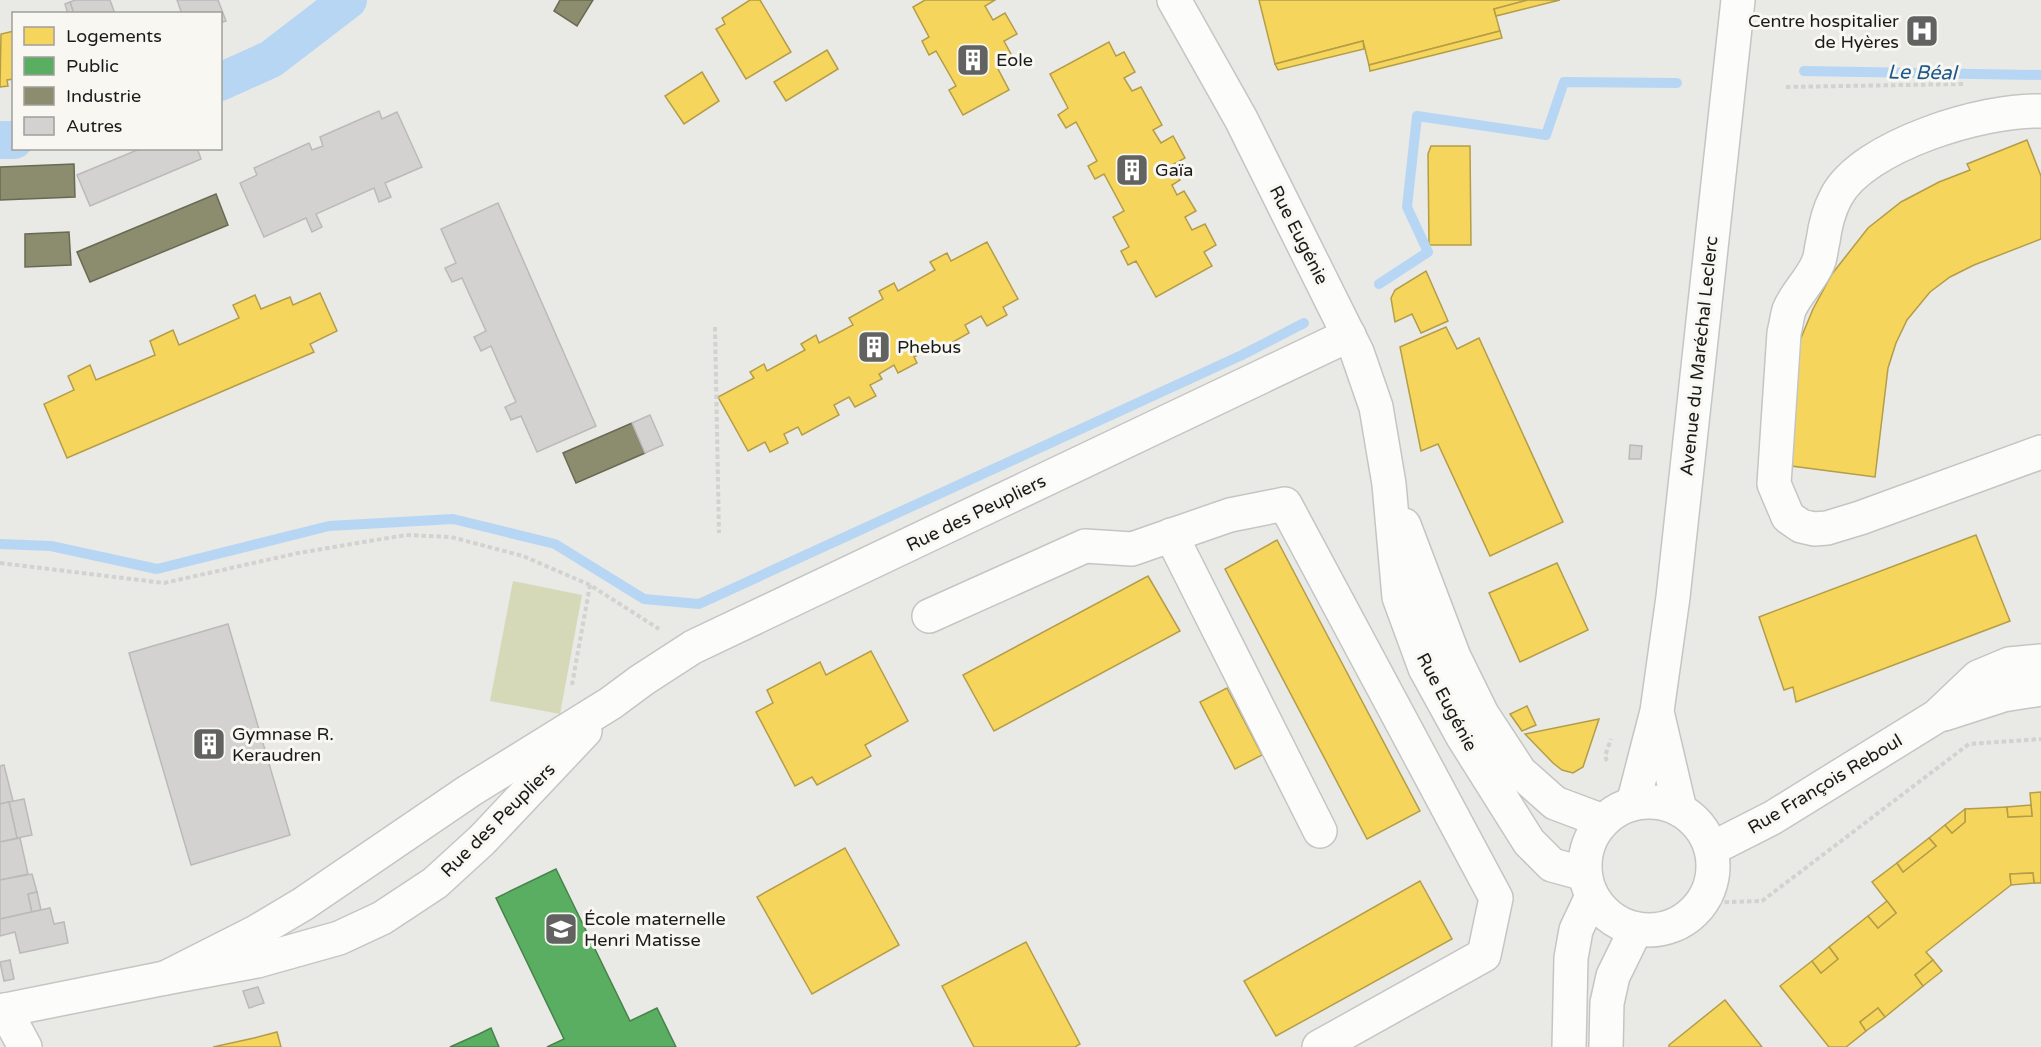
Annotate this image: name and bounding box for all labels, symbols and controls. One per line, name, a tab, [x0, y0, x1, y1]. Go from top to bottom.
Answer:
place label: Centre hospitalier de Hyères	[1748, 10, 1899, 53]
legend	[12, 12, 222, 150]
hospital icon: Centre hospitalier de Hyères	[1904, 13, 1940, 49]
text: Logements	[66, 25, 162, 47]
building icon: Eole	[955, 42, 991, 78]
place label: Eole	[996, 49, 1033, 71]
text: Public	[66, 55, 119, 77]
water label: Le Béal	[1887, 60, 1959, 86]
text: Industrie	[66, 85, 141, 107]
text: Autres	[66, 115, 122, 137]
building icon: Gaïa	[1114, 152, 1150, 188]
place label: Gaïa	[1155, 159, 1193, 181]
street label: Rue Eugénie	[1265, 182, 1333, 288]
street label: Avenue du Maréchal Leclerc	[1675, 235, 1723, 477]
building icon: Phebus	[856, 329, 892, 365]
place label: Phebus	[897, 336, 961, 358]
street label: Rue des Peupliers	[903, 470, 1049, 556]
street label: Rue Eugénie	[1412, 649, 1482, 755]
place label: Gymnase R. Keraudren	[232, 723, 334, 766]
building icon: Gymnase R. Keraudren	[191, 726, 227, 762]
street label: Rue François Reboul	[1744, 729, 1906, 839]
street label: Rue des Peupliers	[436, 758, 560, 882]
place label: École maternelle Henri Matisse	[584, 908, 726, 951]
school or university icon: École maternelle Henri Matisse	[543, 911, 579, 947]

